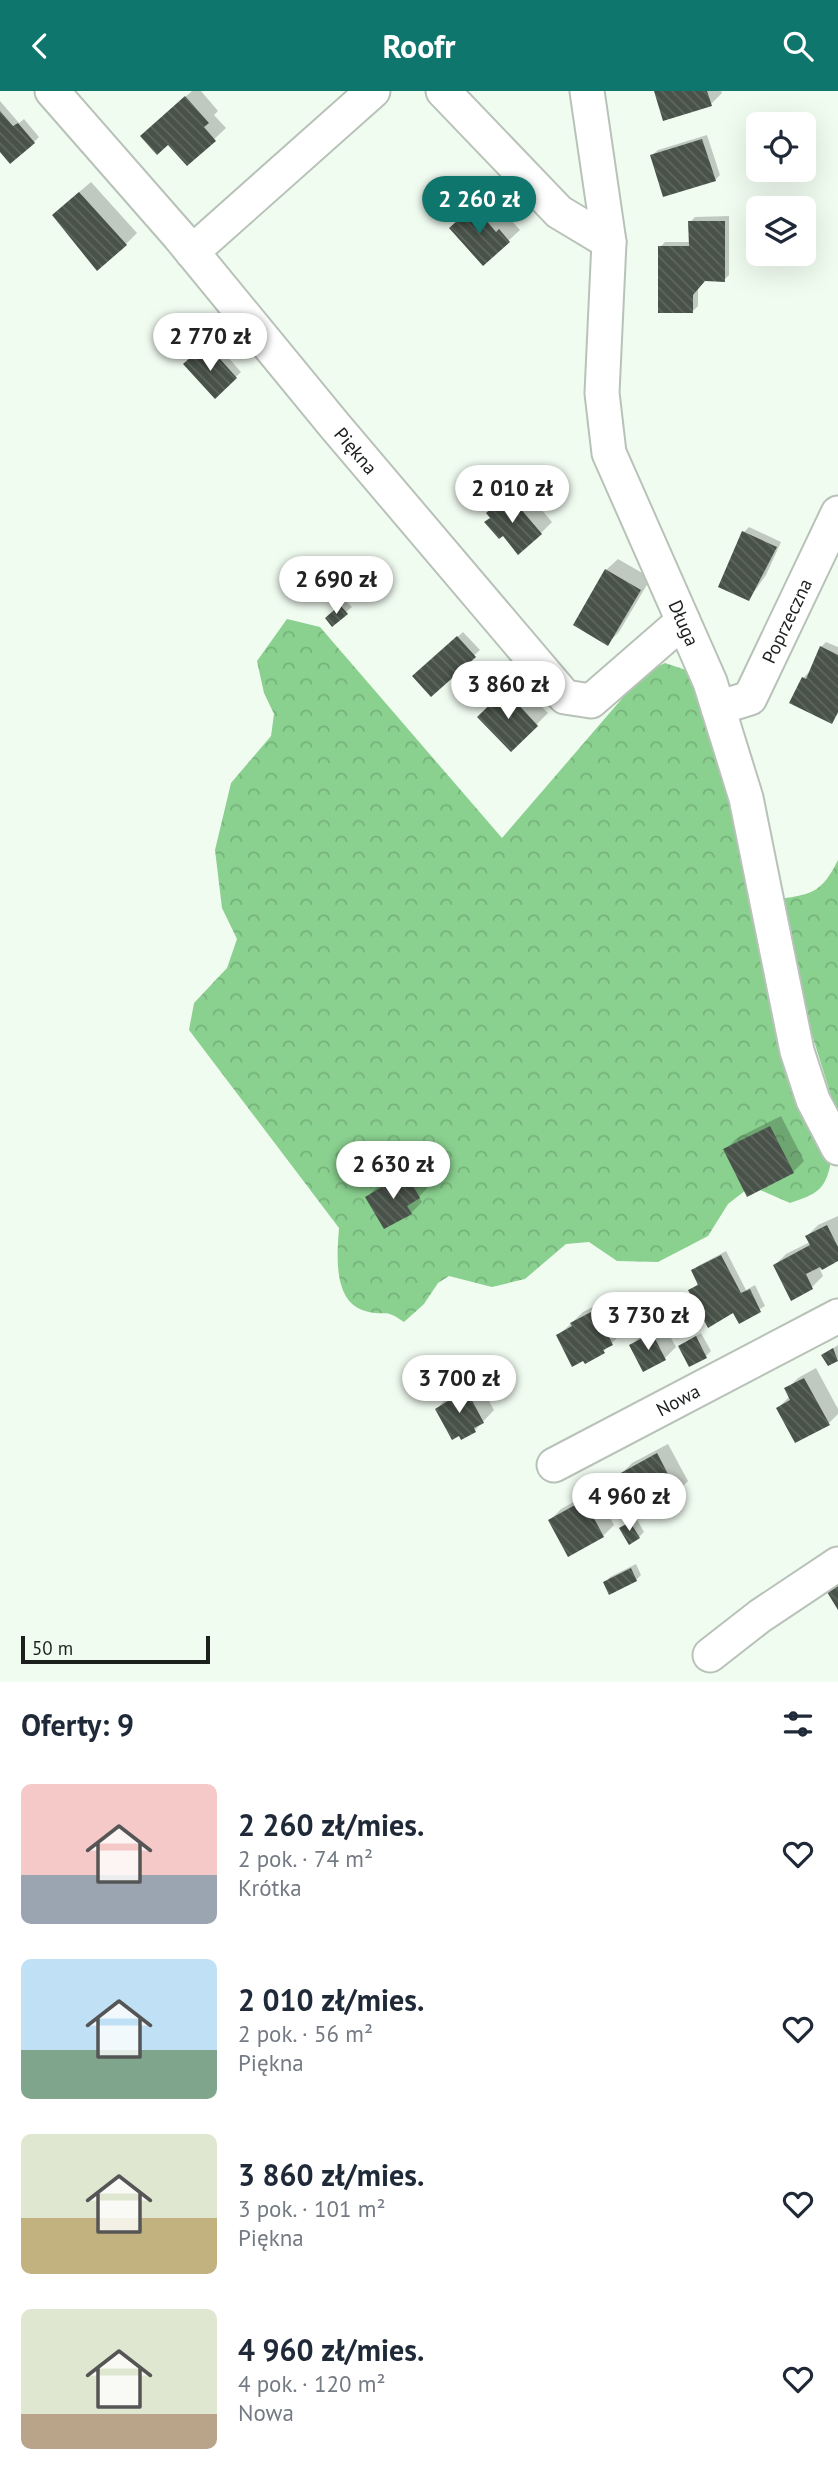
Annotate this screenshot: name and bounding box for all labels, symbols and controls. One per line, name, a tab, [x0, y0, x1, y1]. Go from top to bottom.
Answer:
text: Roofr	[382, 25, 456, 67]
icon: back	[21, 27, 59, 65]
icon: search	[779, 27, 817, 65]
map controls	[746, 112, 816, 266]
button: locate	[746, 112, 816, 182]
pin: 2 260 zł	[407, 177, 551, 236]
text: 2 260 zł	[438, 184, 520, 213]
button: layers	[746, 196, 816, 266]
pin: 2 770 zł	[138, 313, 282, 373]
text: 2 770 zł	[169, 321, 251, 350]
street label: Piękna	[329, 422, 383, 479]
pin: 2 010 zł	[440, 465, 584, 525]
text: 2 010 zł	[471, 473, 553, 502]
pin: 2 690 zł	[264, 557, 408, 616]
text: 2 690 zł	[295, 564, 377, 593]
street label: Poprzeczna	[756, 575, 817, 667]
street label: Długa	[663, 596, 705, 650]
pin: 3 860 zł	[436, 661, 580, 721]
text: 3 860 zł	[467, 669, 549, 698]
pin: 2 630 zł	[321, 1141, 465, 1201]
text: 2 630 zł	[352, 1149, 434, 1178]
pin: 3 730 zł	[576, 1293, 720, 1352]
text: 3 730 zł	[607, 1300, 689, 1329]
pin: 3 700 zł	[387, 1355, 531, 1415]
text: 3 700 zł	[418, 1363, 500, 1392]
street label: Nowa	[652, 1379, 704, 1421]
pin: 4 960 zł	[557, 1473, 701, 1533]
text: 4 960 zł	[588, 1481, 670, 1510]
scale bar	[21, 1633, 210, 1665]
text: 50 m	[32, 1636, 73, 1660]
text: Oferty: 9	[21, 1705, 134, 1744]
icon: filters	[779, 1705, 817, 1743]
text: 2 260 zł/mies.	[238, 1805, 424, 1844]
icon: home	[77, 1812, 161, 1896]
icon: heart	[779, 1835, 817, 1873]
text: 2 pok. · 74 m²	[238, 1844, 373, 1873]
text: Krótka	[238, 1873, 302, 1902]
text: 2 010 zł/mies.	[238, 1980, 424, 2019]
icon: home	[77, 1987, 161, 2071]
icon: heart	[779, 2010, 817, 2048]
text: 2 pok. · 56 m²	[238, 2019, 373, 2048]
text: Piękna	[238, 2048, 304, 2077]
text: 3 860 zł/mies.	[238, 2155, 424, 2194]
icon: home	[77, 2162, 161, 2246]
icon: heart	[779, 2185, 817, 2223]
text: 3 pok. · 101 m²	[238, 2194, 386, 2223]
text: Piękna	[238, 2223, 304, 2252]
text: 4 960 zł/mies.	[238, 2330, 424, 2369]
icon: home	[77, 2337, 161, 2421]
icon: heart	[779, 2360, 817, 2398]
text: 4 pok. · 120 m²	[238, 2369, 386, 2398]
text: Nowa	[238, 2398, 294, 2427]

